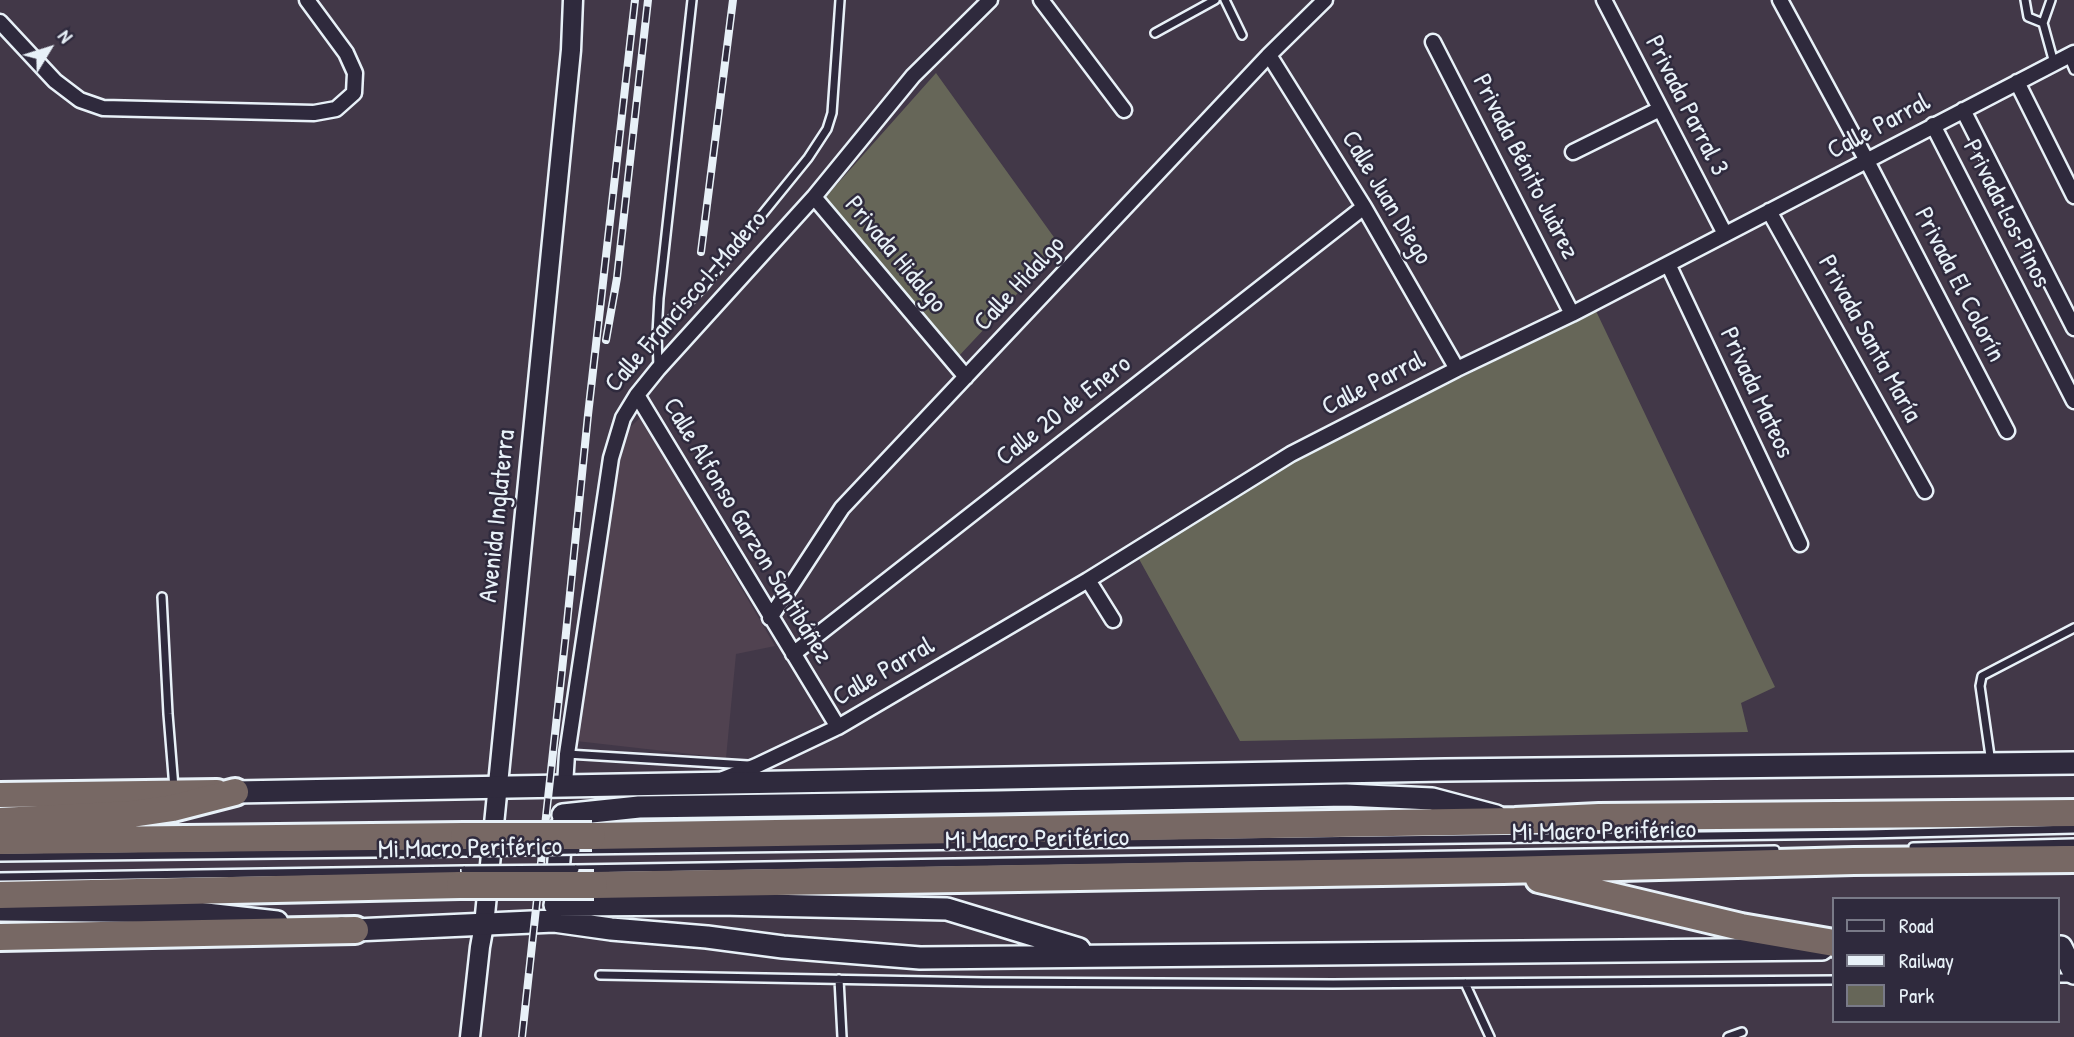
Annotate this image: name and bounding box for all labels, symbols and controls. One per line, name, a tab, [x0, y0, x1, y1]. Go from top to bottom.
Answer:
north arrow	[14, 14, 84, 84]
text: N	[52, 24, 79, 48]
street label: Privada Parral 3	[1637, 31, 1735, 181]
street label: Privada Bénito Juàrez	[1465, 69, 1585, 265]
street label: Calle Parral	[1822, 87, 1936, 167]
street label: Calle Juan Diego	[1334, 125, 1438, 271]
street label: Privada Los Pinos	[1955, 135, 2057, 293]
street label: Privada Hidalgo	[837, 190, 953, 320]
street label: Privada El Colorín	[1907, 202, 2011, 368]
street label: Calle Francisco I. Madero	[599, 205, 773, 399]
street label: Calle Hidalgo	[968, 230, 1072, 338]
street label: Privada Santa María	[1810, 250, 1928, 428]
street label: Privada Mateos	[1712, 323, 1800, 463]
street label: Calle Parral	[1317, 345, 1431, 423]
street label: Calle 20 de Enero	[990, 349, 1138, 473]
street label: Calle Alfonso Garzon Santibáñez	[655, 393, 839, 669]
street label: Avenida Inglaterra	[473, 428, 523, 604]
street label: Calle Parral	[828, 631, 940, 713]
street label: Mi Macro Periférico	[1512, 815, 1696, 849]
street label: Mi Macro Periférico	[945, 823, 1129, 857]
street label: Mi Macro Periférico	[378, 832, 562, 866]
legend	[1832, 897, 2060, 1023]
text: Road	[1899, 911, 1933, 940]
text: Railway	[1899, 946, 1954, 975]
text: Park	[1899, 981, 1934, 1010]

